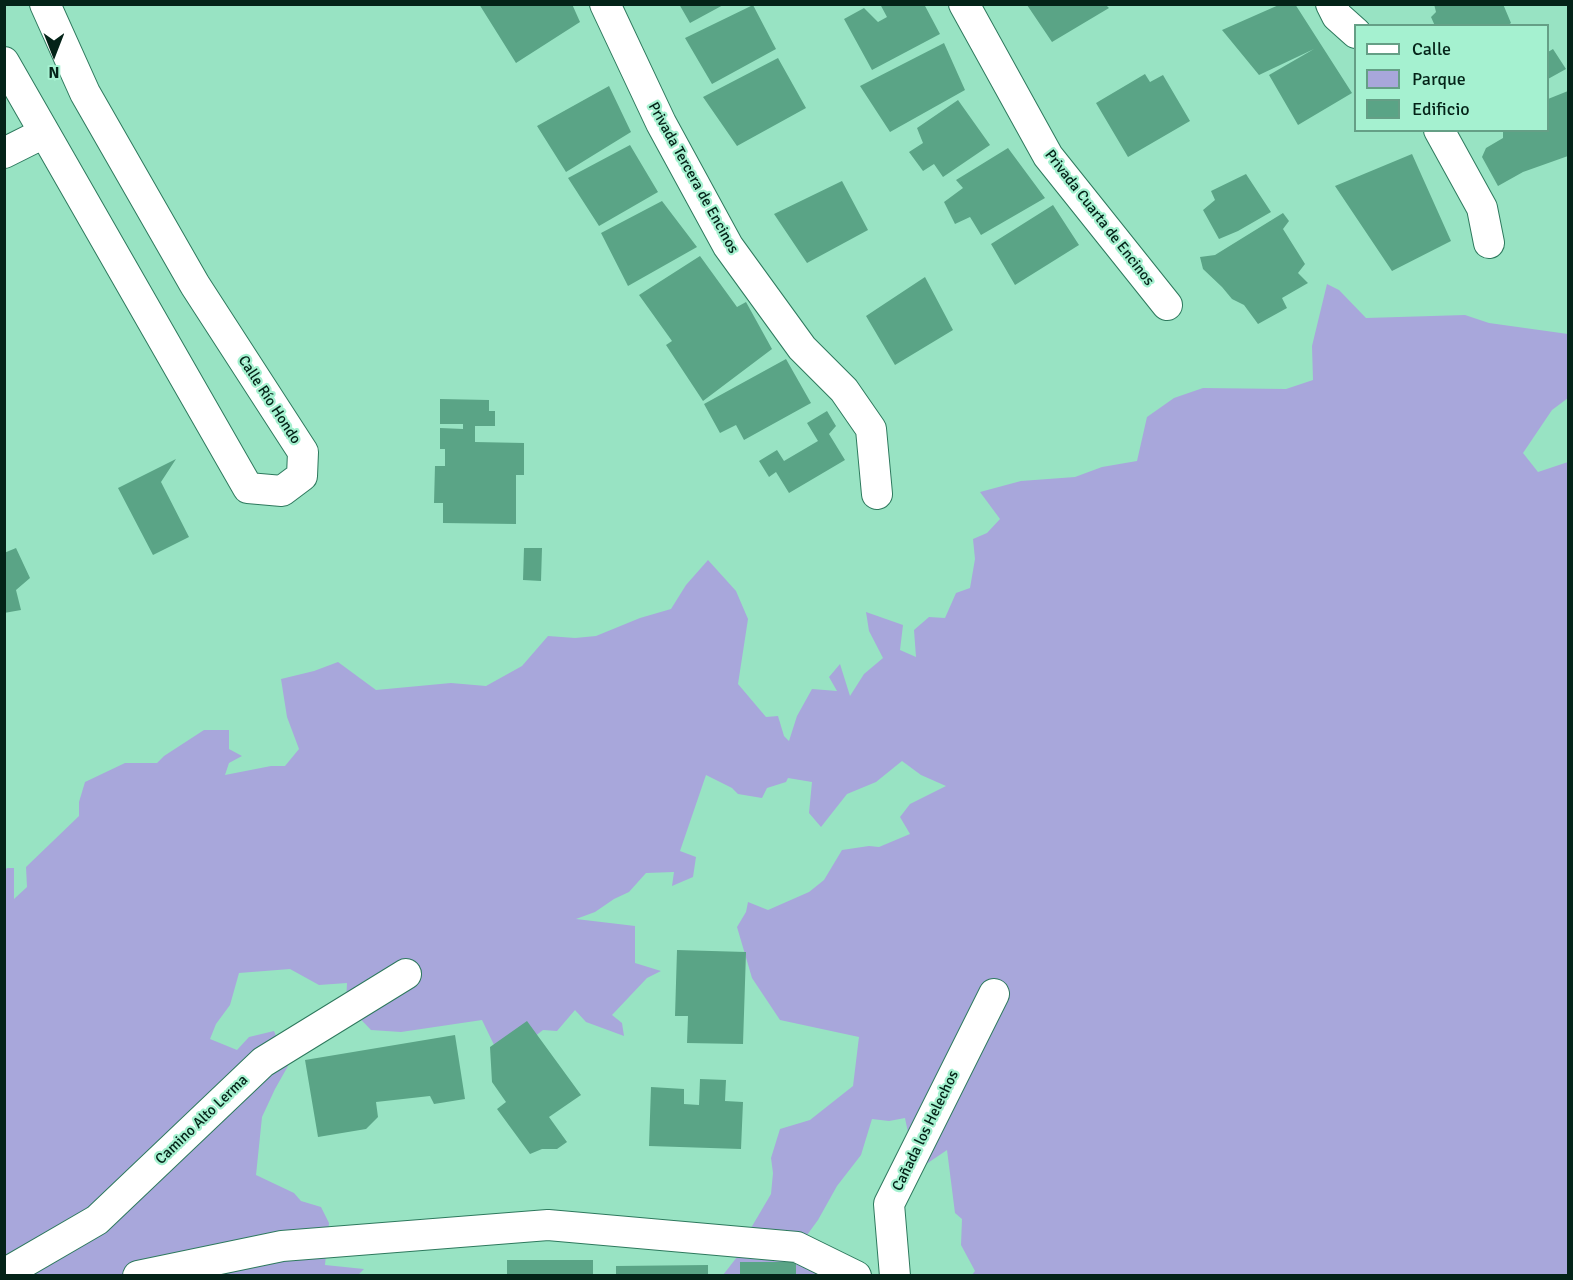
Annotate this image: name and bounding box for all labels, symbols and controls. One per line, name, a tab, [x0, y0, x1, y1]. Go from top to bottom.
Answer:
north arrow	[24, 24, 84, 84]
legend	[1354, 24, 1549, 132]
text: Calle	[1412, 38, 1451, 60]
text: N	[48, 62, 60, 82]
text: Parque	[1412, 68, 1466, 90]
text: Edificio	[1412, 98, 1470, 120]
street label: Privada Tercera de Encinos	[644, 99, 742, 257]
street label: Privada Cuarta de Encinos	[1040, 147, 1158, 289]
street label: Calle Río Hondo	[234, 352, 304, 448]
street label: Cañada los Helechos	[889, 1068, 963, 1194]
street label: Camino Alto Lerma	[152, 1071, 252, 1169]

